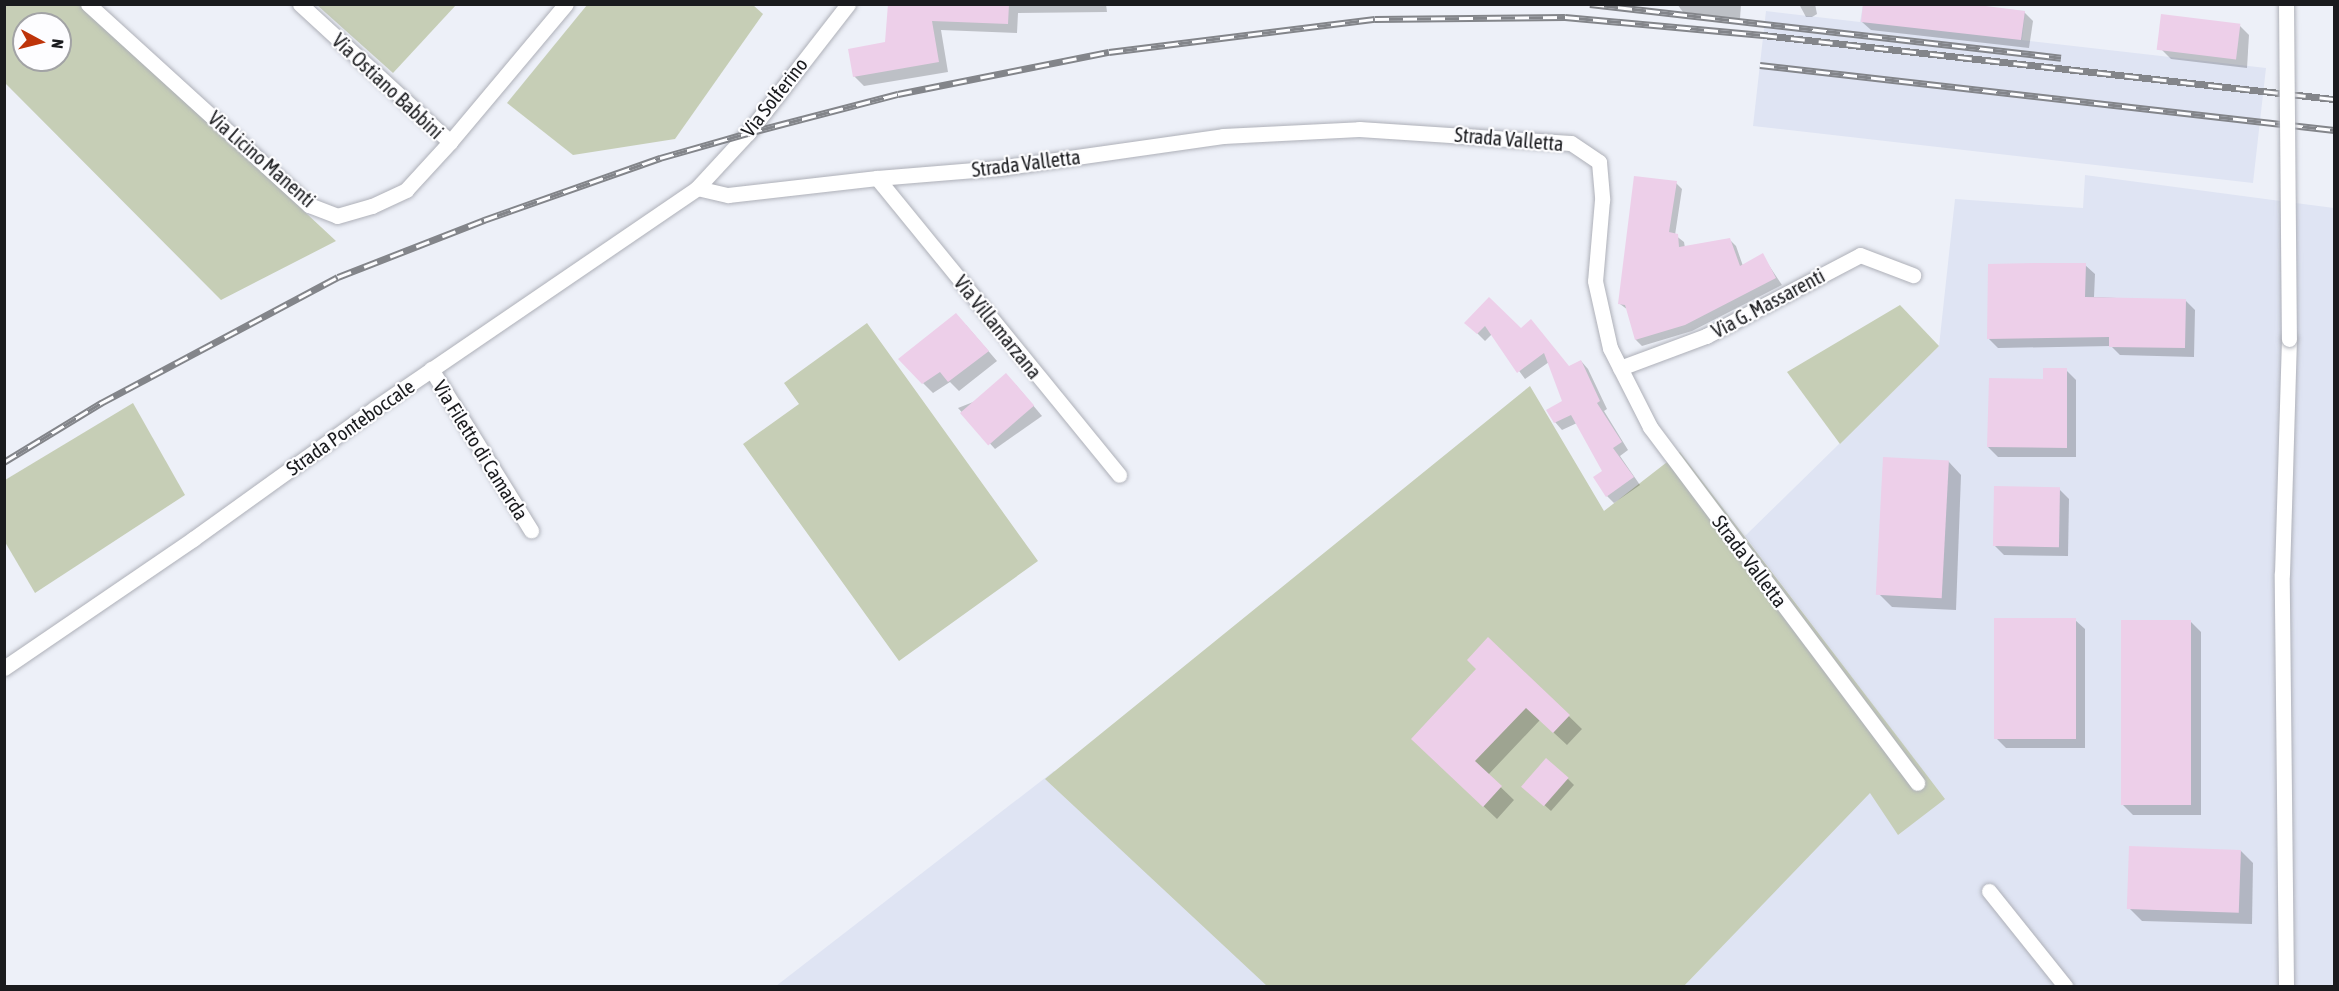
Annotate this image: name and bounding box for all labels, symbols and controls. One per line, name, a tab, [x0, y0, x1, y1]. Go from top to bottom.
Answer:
north arrow	[12, 12, 72, 72]
street label: Via Ostiano Babbini	[327, 28, 449, 144]
text: N	[48, 38, 67, 50]
street label: Via Solferino	[736, 53, 812, 141]
street label: Via Licino Manenti	[204, 106, 320, 212]
street label: Strada Valletta	[1454, 122, 1564, 156]
street label: Strada Valletta	[970, 144, 1082, 182]
street label: Via G. Massarenti	[1707, 263, 1829, 343]
street label: Via Villamarzana	[949, 271, 1047, 383]
street label: Strada Ponteboccale	[281, 374, 419, 480]
street label: Via Filetto di Camarda	[428, 376, 534, 524]
street label: Strada Valletta	[1708, 510, 1792, 612]

